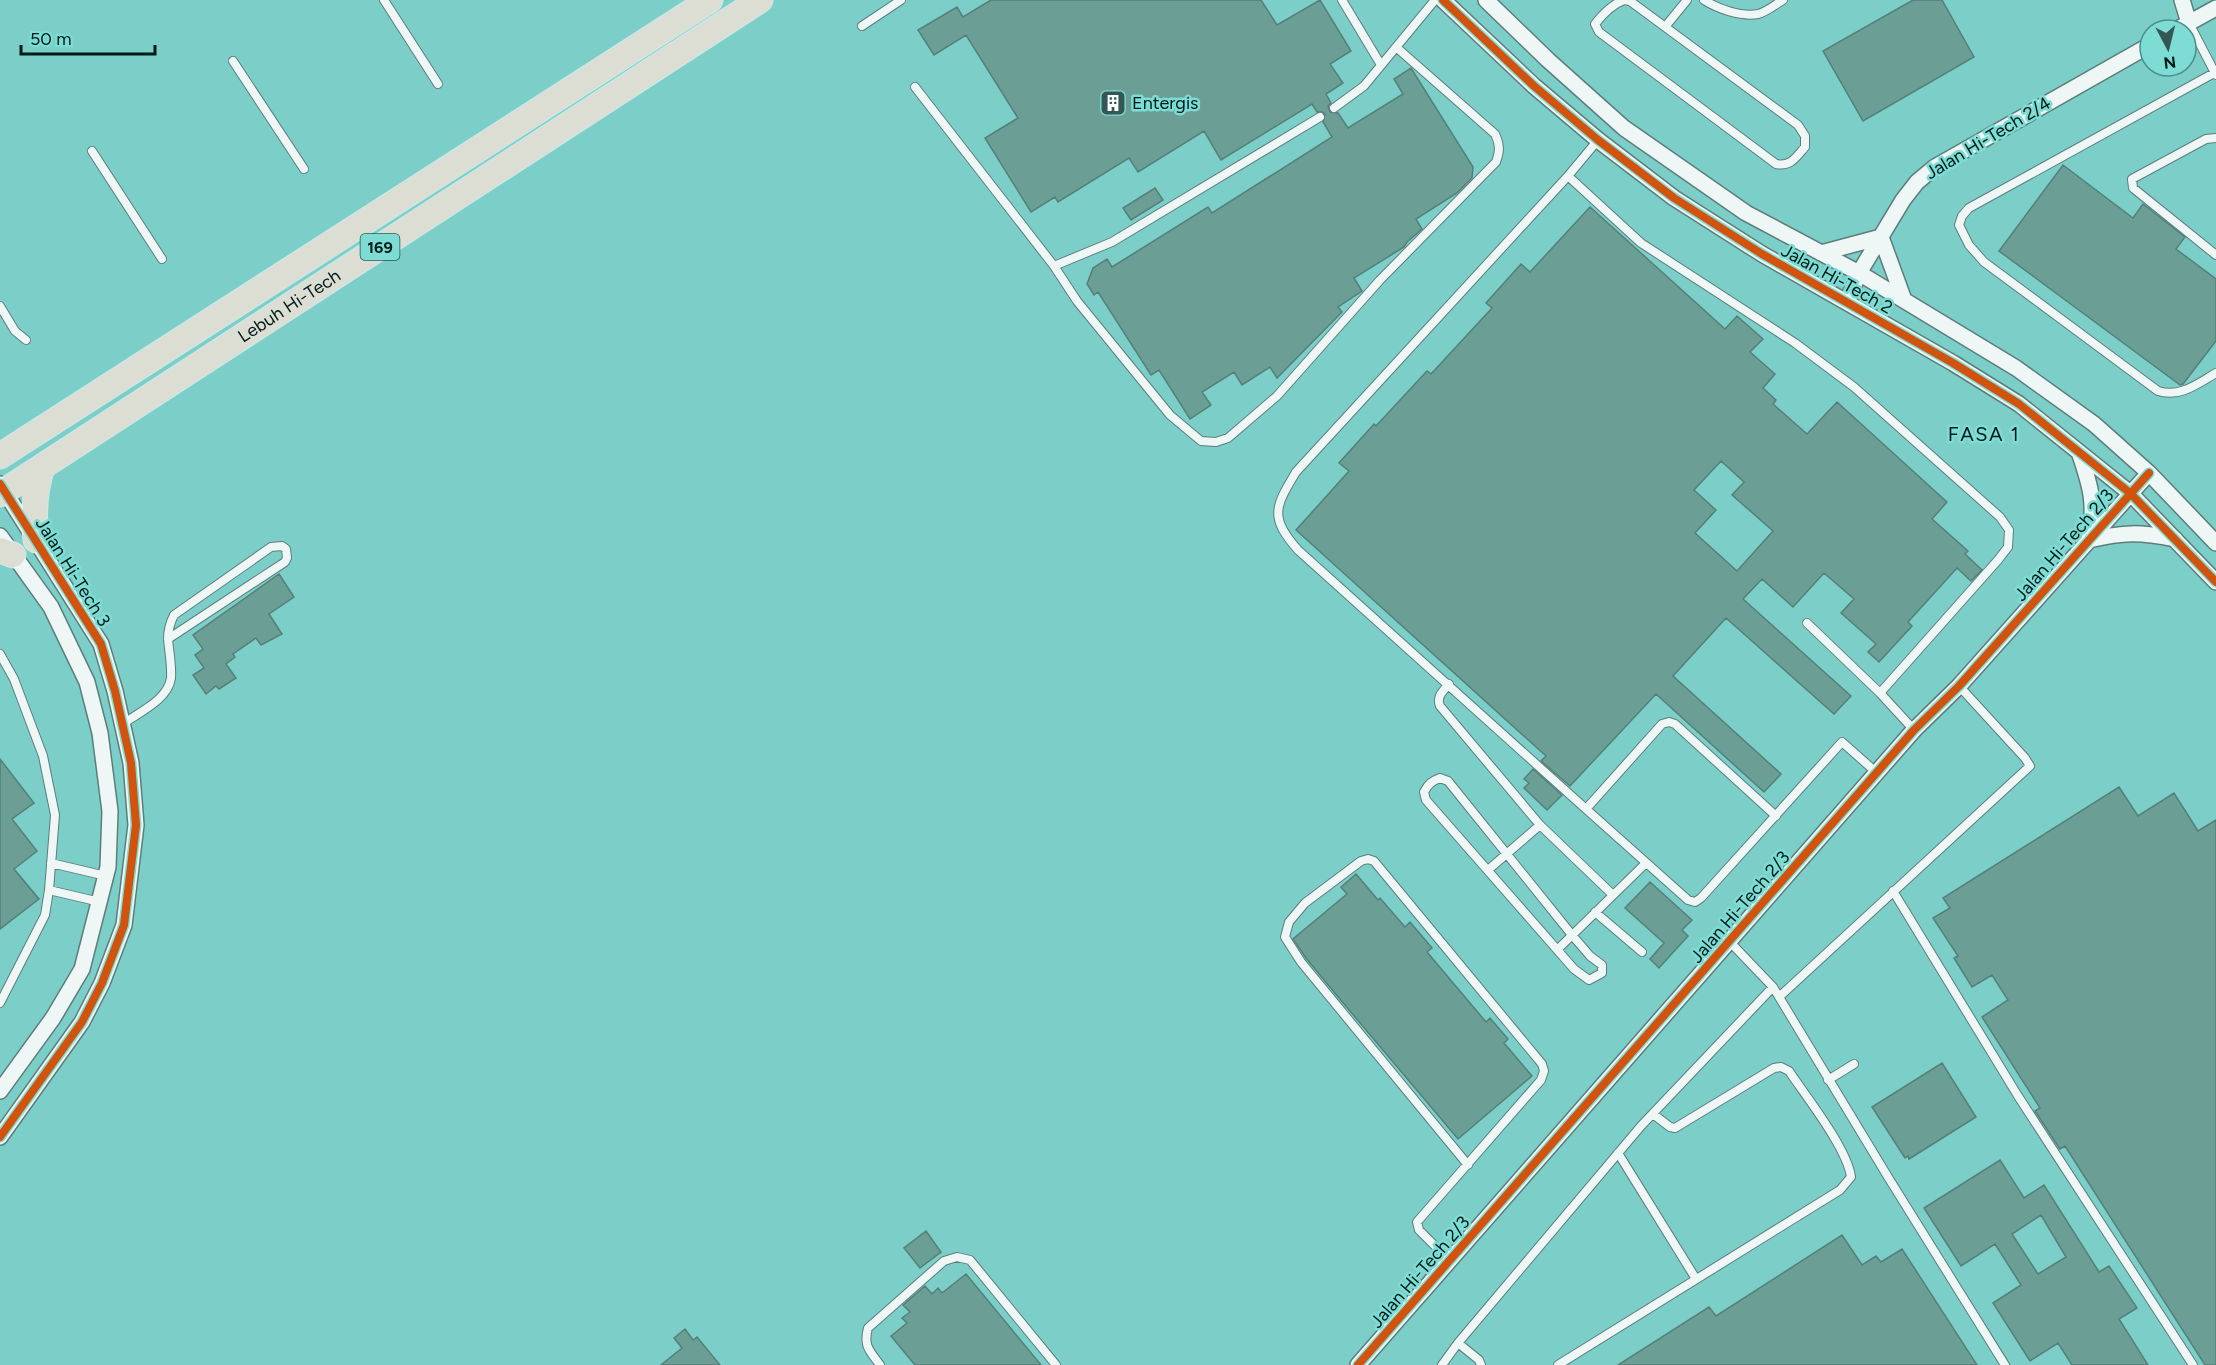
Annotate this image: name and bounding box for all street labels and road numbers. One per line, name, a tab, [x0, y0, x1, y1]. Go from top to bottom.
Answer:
street label: Jalan Hi-Tech 2/4	[1921, 92, 2055, 184]
road number: 169	[360, 234, 400, 260]
street label: Jalan Hi-Tech 2	[1777, 239, 1897, 319]
street label: Lebuh Hi-Tech	[234, 265, 345, 347]
street label: Jalan Hi-Tech 2/3	[2009, 485, 2119, 605]
street label: Jalan Hi-Tech 3	[31, 514, 115, 630]
street label: Jalan Hi-Tech 2/3	[1685, 847, 1795, 967]
street label: Jalan Hi-Tech 2/3	[1365, 1212, 1475, 1332]

